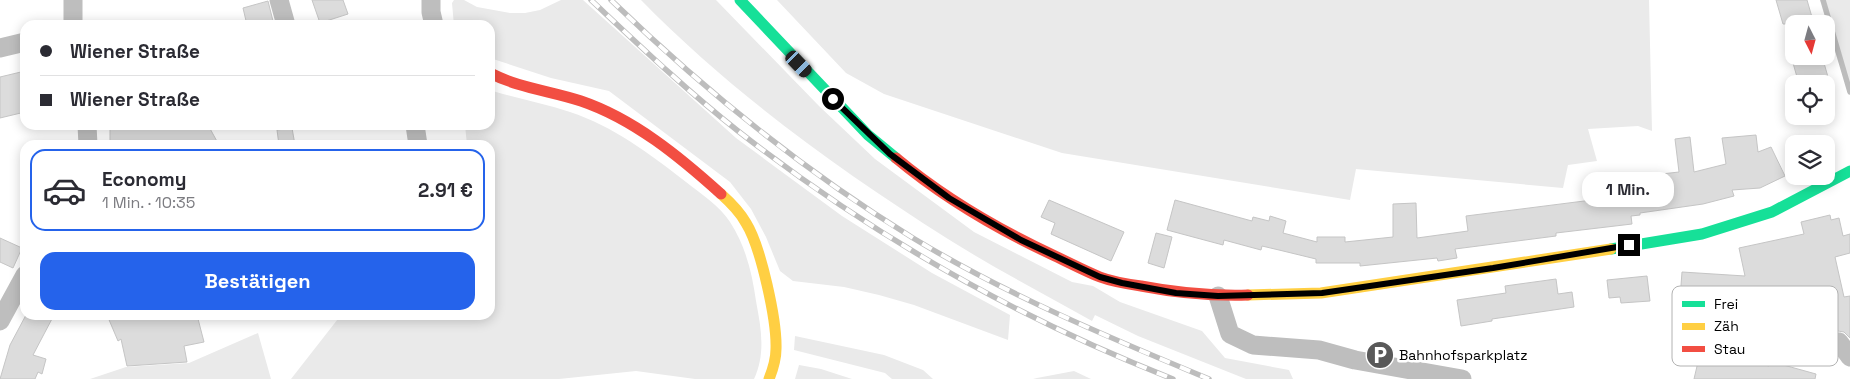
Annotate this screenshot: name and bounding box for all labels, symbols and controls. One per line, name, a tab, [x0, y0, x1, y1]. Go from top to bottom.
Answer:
north arrow	[1785, 15, 1835, 65]
map controls	[1785, 15, 1835, 185]
text: Wiener Straße	[70, 39, 200, 64]
car	[783, 48, 814, 80]
button: locate	[1785, 75, 1835, 125]
text: Wiener Straße	[70, 87, 200, 112]
route start	[822, 88, 844, 110]
button: layers	[1785, 135, 1835, 185]
text: Economy	[102, 167, 186, 192]
icon: car	[42, 168, 87, 213]
callout: 1 Min.	[1583, 172, 1675, 208]
text: 2.91 €	[418, 178, 473, 203]
text: 1 Min.	[1606, 179, 1650, 200]
text: 1 Min. · 10:35	[102, 192, 195, 213]
route end	[1618, 234, 1640, 256]
button: Bestätigen	[40, 252, 475, 310]
legend	[1672, 286, 1838, 366]
text: Frei	[1714, 295, 1738, 313]
text: Zäh	[1714, 317, 1739, 335]
parking icon: Bahnhofsparkplatz	[1365, 340, 1395, 370]
text: Stau	[1714, 340, 1745, 358]
place label: Bahnhofsparkplatz	[1399, 346, 1528, 364]

